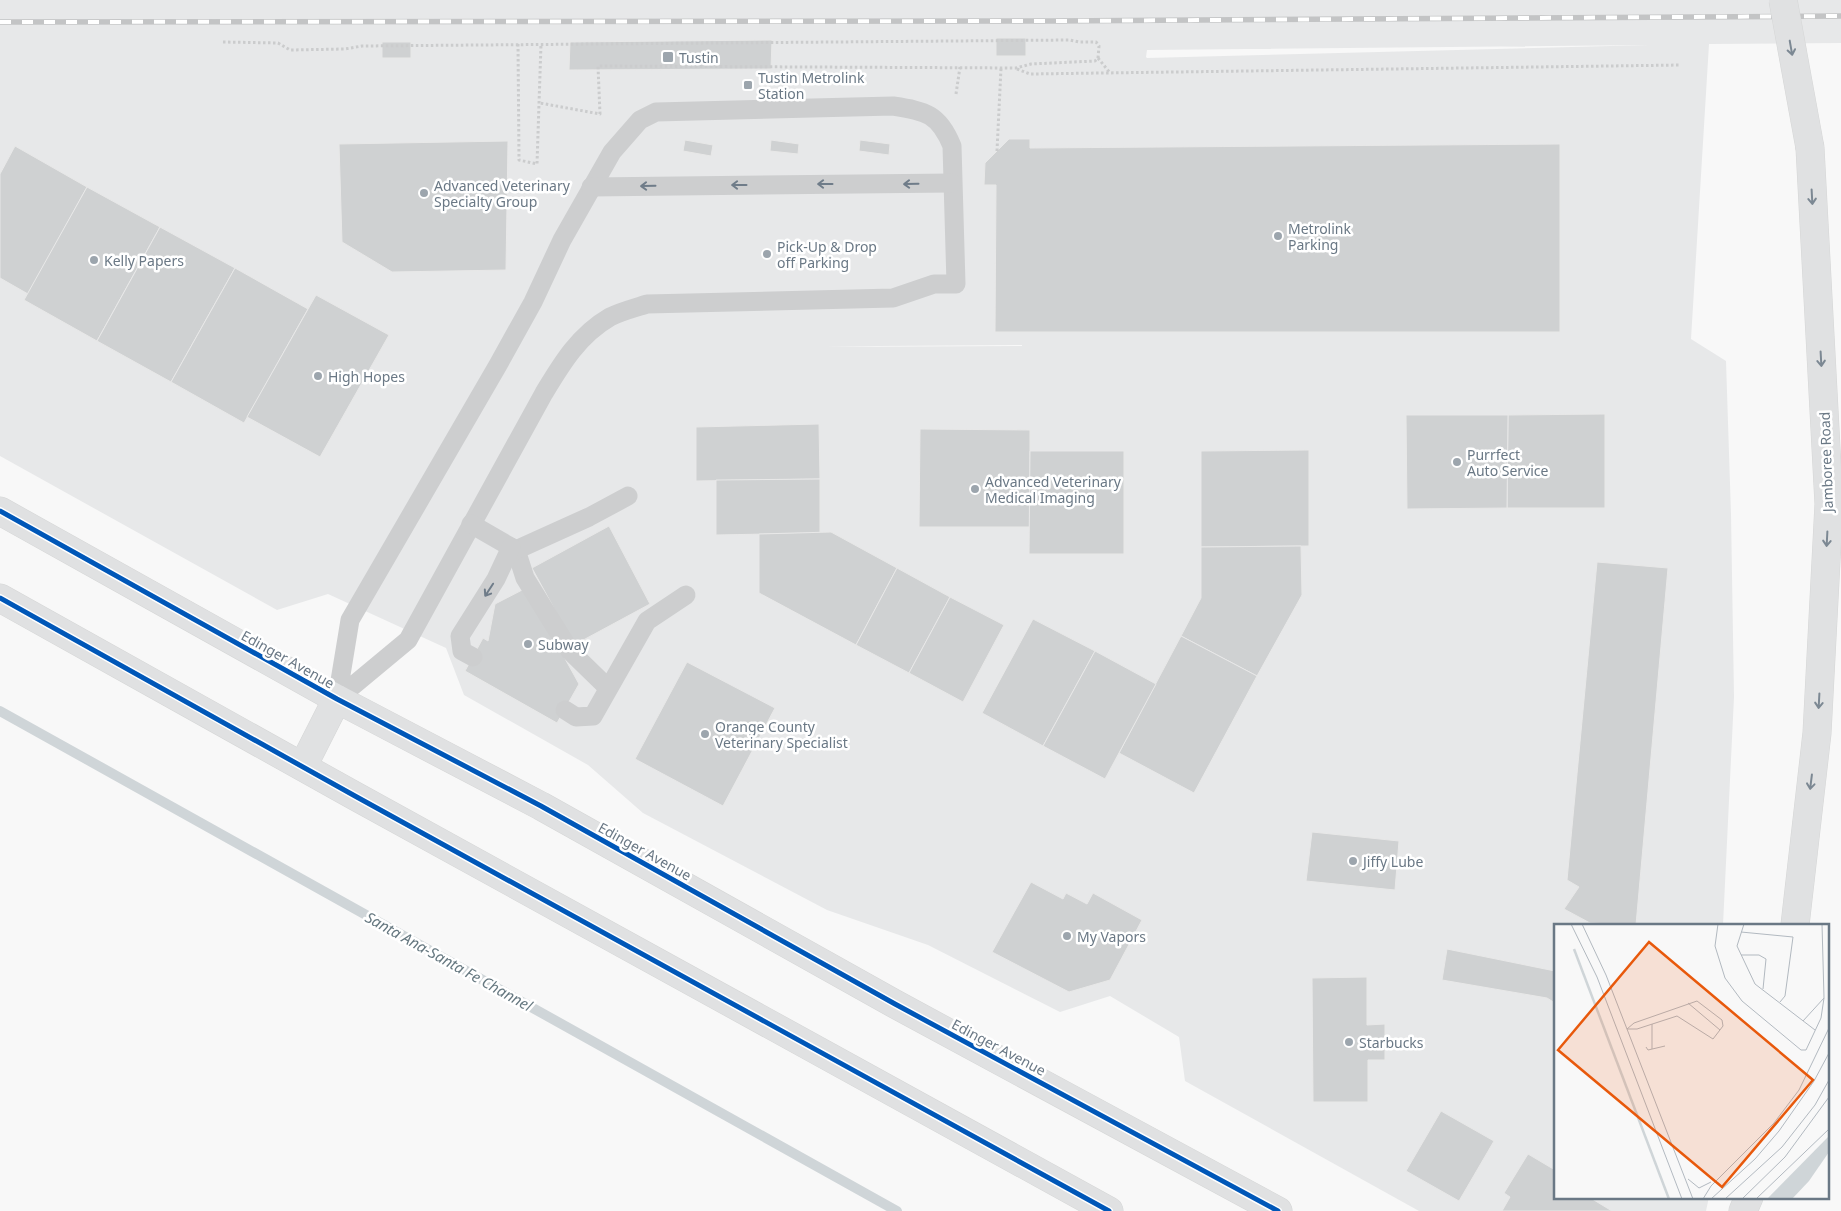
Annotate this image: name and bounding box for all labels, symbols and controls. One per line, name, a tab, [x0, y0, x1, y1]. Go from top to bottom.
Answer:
one-way arrow	[1787, 40, 1797, 56]
place label: Tustin	[679, 48, 719, 67]
marker: Tustin	[661, 50, 675, 64]
place label: Tustin Metrolink Station	[758, 68, 865, 103]
marker: Tustin Metrolink Station	[742, 79, 754, 91]
place label: Advanced Veterinary Specialty Group	[434, 176, 571, 211]
one-way arrow	[903, 179, 919, 189]
one-way arrow	[731, 180, 748, 190]
one-way arrow	[817, 180, 833, 189]
one-way arrow	[640, 182, 656, 191]
marker: Advanced Veterinary Specialty Group	[418, 187, 430, 199]
one-way arrow	[1808, 189, 1817, 205]
place label: Metrolink Parking	[1288, 219, 1351, 254]
marker: Metrolink Parking	[1272, 230, 1284, 242]
place label: Pick-Up & Drop off Parking	[777, 237, 877, 272]
marker: Pick-Up & Drop off Parking	[761, 248, 773, 260]
place label: Kelly Papers	[104, 251, 184, 270]
marker: Kelly Papers	[88, 254, 100, 266]
one-way arrow	[1816, 351, 1825, 367]
place label: High Hopes	[328, 367, 405, 386]
marker: High Hopes	[312, 370, 324, 382]
street label: Jamboree Road	[1815, 411, 1837, 515]
place label: Purrfect Auto Service	[1467, 445, 1549, 480]
marker: Purrfect Auto Service	[1451, 456, 1463, 468]
place label: Advanced Veterinary Medical Imaging	[985, 472, 1122, 507]
marker: Advanced Veterinary Medical Imaging	[969, 483, 981, 495]
one-way arrow	[1823, 531, 1832, 547]
one-way arrow	[484, 583, 494, 597]
street label: Edinger Avenue	[238, 626, 338, 693]
place label: Subway	[538, 635, 590, 654]
marker: Subway	[522, 638, 534, 650]
one-way arrow	[1814, 693, 1823, 709]
place label: Orange County Veterinary Specialist	[715, 717, 848, 752]
marker: Orange County Veterinary Specialist	[699, 728, 711, 740]
one-way arrow	[1806, 773, 1816, 789]
street label: Edinger Avenue	[595, 818, 695, 885]
place label: Jiffy Lube	[1361, 852, 1423, 871]
marker: Jiffy Lube	[1347, 855, 1359, 867]
water label: Santa Ana-Santa Fe Channel	[362, 907, 537, 1016]
inset map	[1554, 924, 1828, 1198]
place label: My Vapors	[1077, 927, 1146, 946]
marker: My Vapors	[1061, 930, 1073, 942]
street label: Edinger Avenue	[949, 1014, 1049, 1080]
place label: Starbucks	[1359, 1033, 1424, 1052]
marker: Starbucks	[1343, 1036, 1355, 1048]

